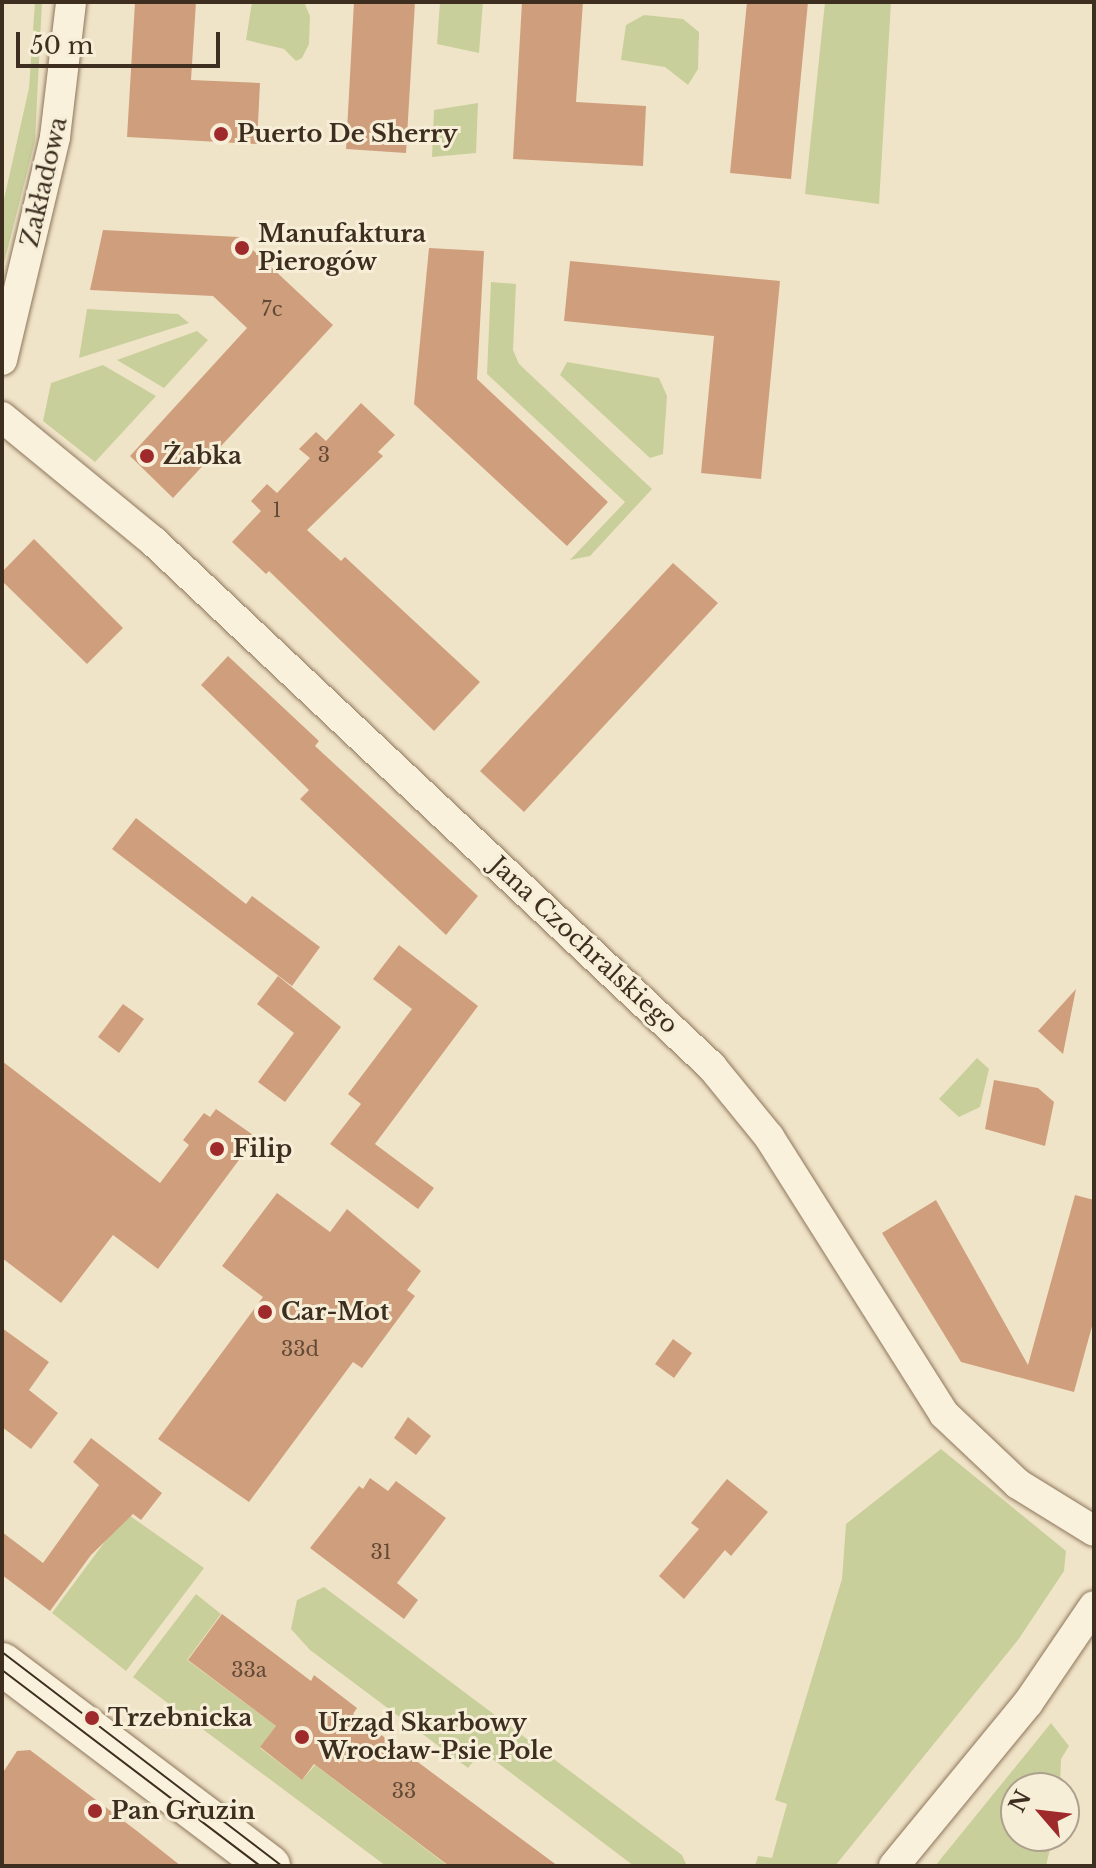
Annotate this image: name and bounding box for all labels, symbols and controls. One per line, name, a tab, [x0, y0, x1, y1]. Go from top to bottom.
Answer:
scale bar	[20, 16, 224, 66]
text: 50 m	[30, 31, 93, 60]
street label: Zakładowa	[15, 114, 73, 250]
place label: Puerto De Sherry	[237, 120, 458, 148]
marker: Puerto De Sherry	[212, 125, 230, 143]
place label: Manufaktura Pierogów	[258, 220, 426, 276]
marker: Manufaktura Pierogów	[233, 239, 251, 257]
house number: 7c	[262, 297, 282, 321]
place label: Żabka	[163, 442, 242, 470]
house number: 3	[318, 443, 330, 467]
marker: Żabka	[138, 447, 156, 465]
house number: 1	[273, 498, 281, 522]
street label: Jana Czochralskiego	[484, 850, 684, 1040]
place label: Filip	[233, 1135, 292, 1163]
marker: Filip	[208, 1140, 226, 1158]
place label: Car-Mot	[281, 1298, 389, 1326]
marker: Car-Mot	[256, 1303, 274, 1321]
house number: 33d	[281, 1337, 319, 1361]
house number: 31	[370, 1540, 392, 1564]
house number: 33a	[231, 1658, 267, 1682]
place label: Trzebnicka	[108, 1704, 252, 1732]
marker: Trzebnicka	[83, 1709, 101, 1727]
place label: Urząd Skarbowy Wrocław-Psie Pole	[318, 1709, 553, 1765]
marker: Urząd Skarbowy Wrocław-Psie Pole	[293, 1728, 311, 1746]
north arrow	[1000, 1772, 1080, 1852]
house number: 33	[392, 1779, 416, 1803]
text: N	[1003, 1786, 1037, 1817]
place label: Pan Gruzin	[111, 1797, 255, 1825]
marker: Pan Gruzin	[86, 1802, 104, 1820]

